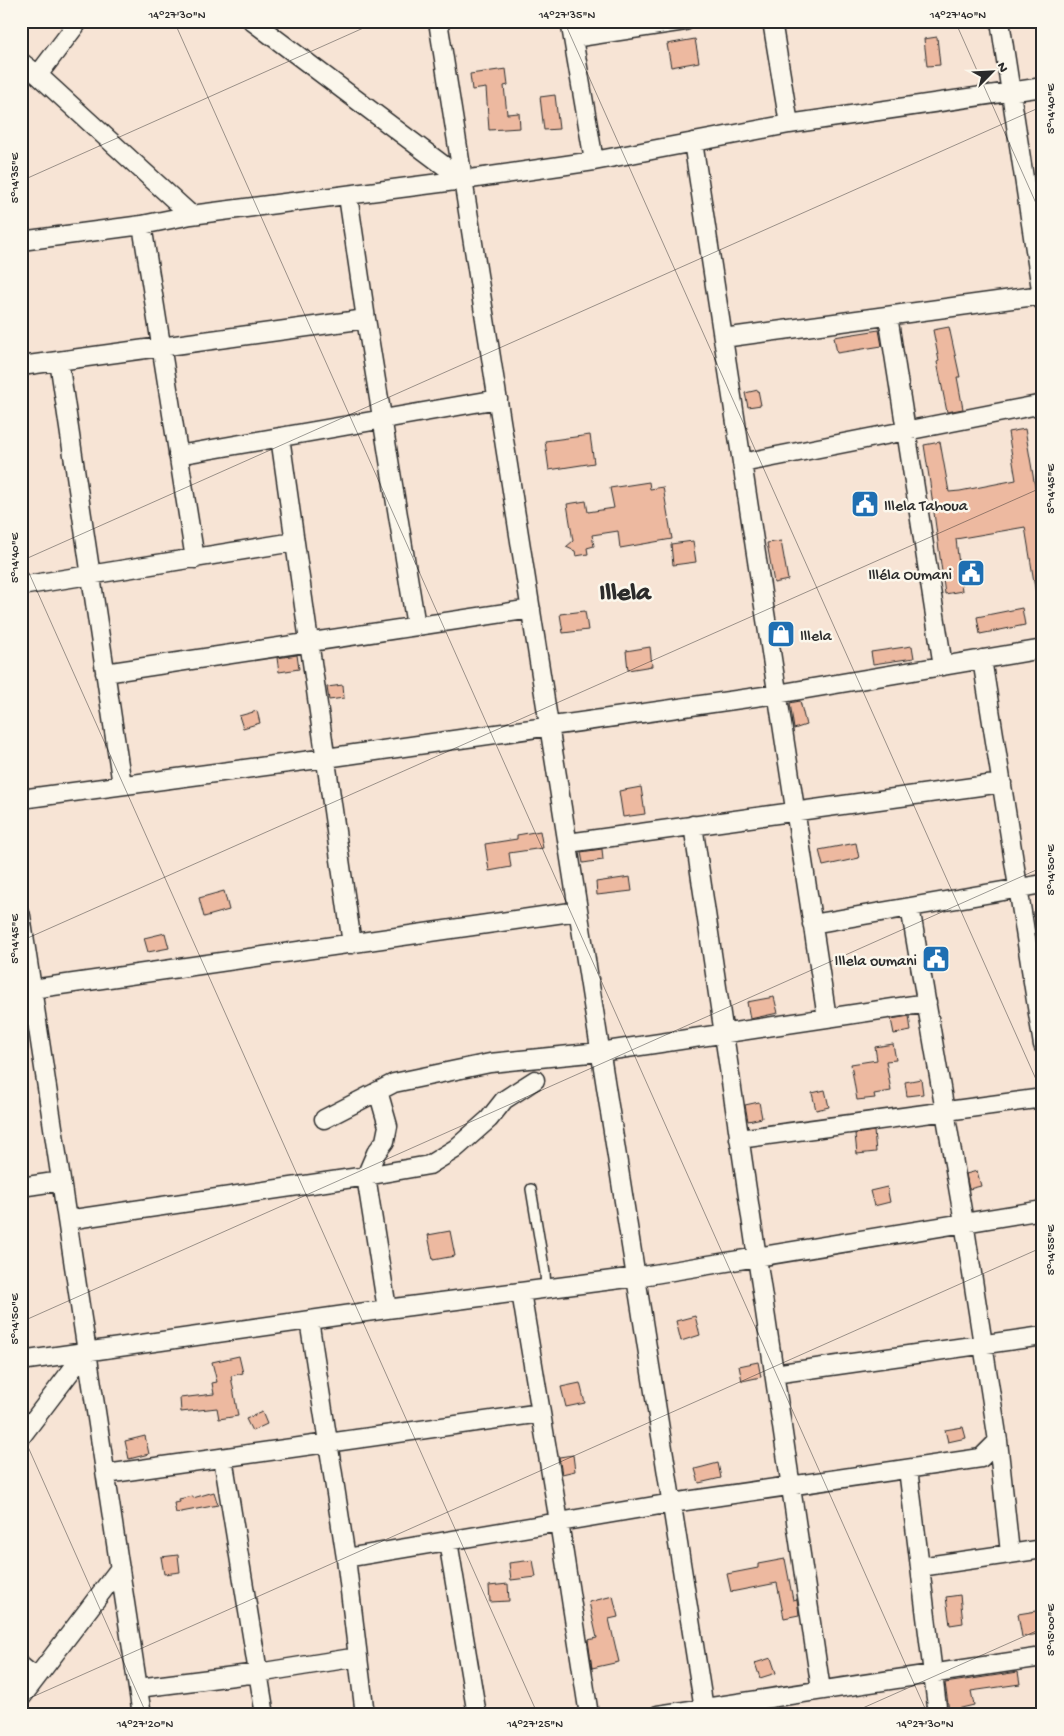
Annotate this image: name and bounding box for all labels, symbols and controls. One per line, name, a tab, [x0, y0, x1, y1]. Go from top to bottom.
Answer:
text: 14°27'30"N	[148, 9, 206, 23]
text: 14°27'35"N	[538, 9, 595, 23]
text: 14°27'40"N	[929, 9, 986, 23]
north arrow	[966, 48, 1016, 98]
text: N	[992, 60, 1011, 75]
text: 5°14'40"E	[1045, 83, 1059, 134]
text: 5°14'35"E	[9, 152, 23, 203]
text: 5°14'45"E	[1045, 464, 1059, 514]
public building icon: Illela Tahoua	[850, 489, 880, 519]
place label: Illela Tahoua	[884, 498, 969, 517]
text: 5°14'40"E	[9, 532, 23, 583]
public building icon: Illéla Oumani	[956, 558, 986, 588]
place label: Illéla Oumani	[868, 567, 952, 586]
district label: Illela	[599, 579, 652, 610]
shop icon: Illela	[766, 619, 796, 649]
place label: Illela	[800, 628, 833, 647]
text: 5°14'50"E	[1045, 844, 1059, 895]
text: 5°14'45"E	[9, 914, 23, 964]
public building icon: Illela oumani	[921, 944, 951, 974]
place label: Illela oumani	[835, 953, 917, 972]
text: 5°14'55"E	[1045, 1224, 1059, 1275]
text: 5°14'50"E	[9, 1293, 23, 1344]
text: 5°15'00"E	[1045, 1603, 1059, 1656]
text: 14°27'20"N	[116, 1718, 173, 1732]
text: 14°27'25"N	[506, 1718, 563, 1732]
text: 14°27'30"N	[896, 1718, 954, 1732]

